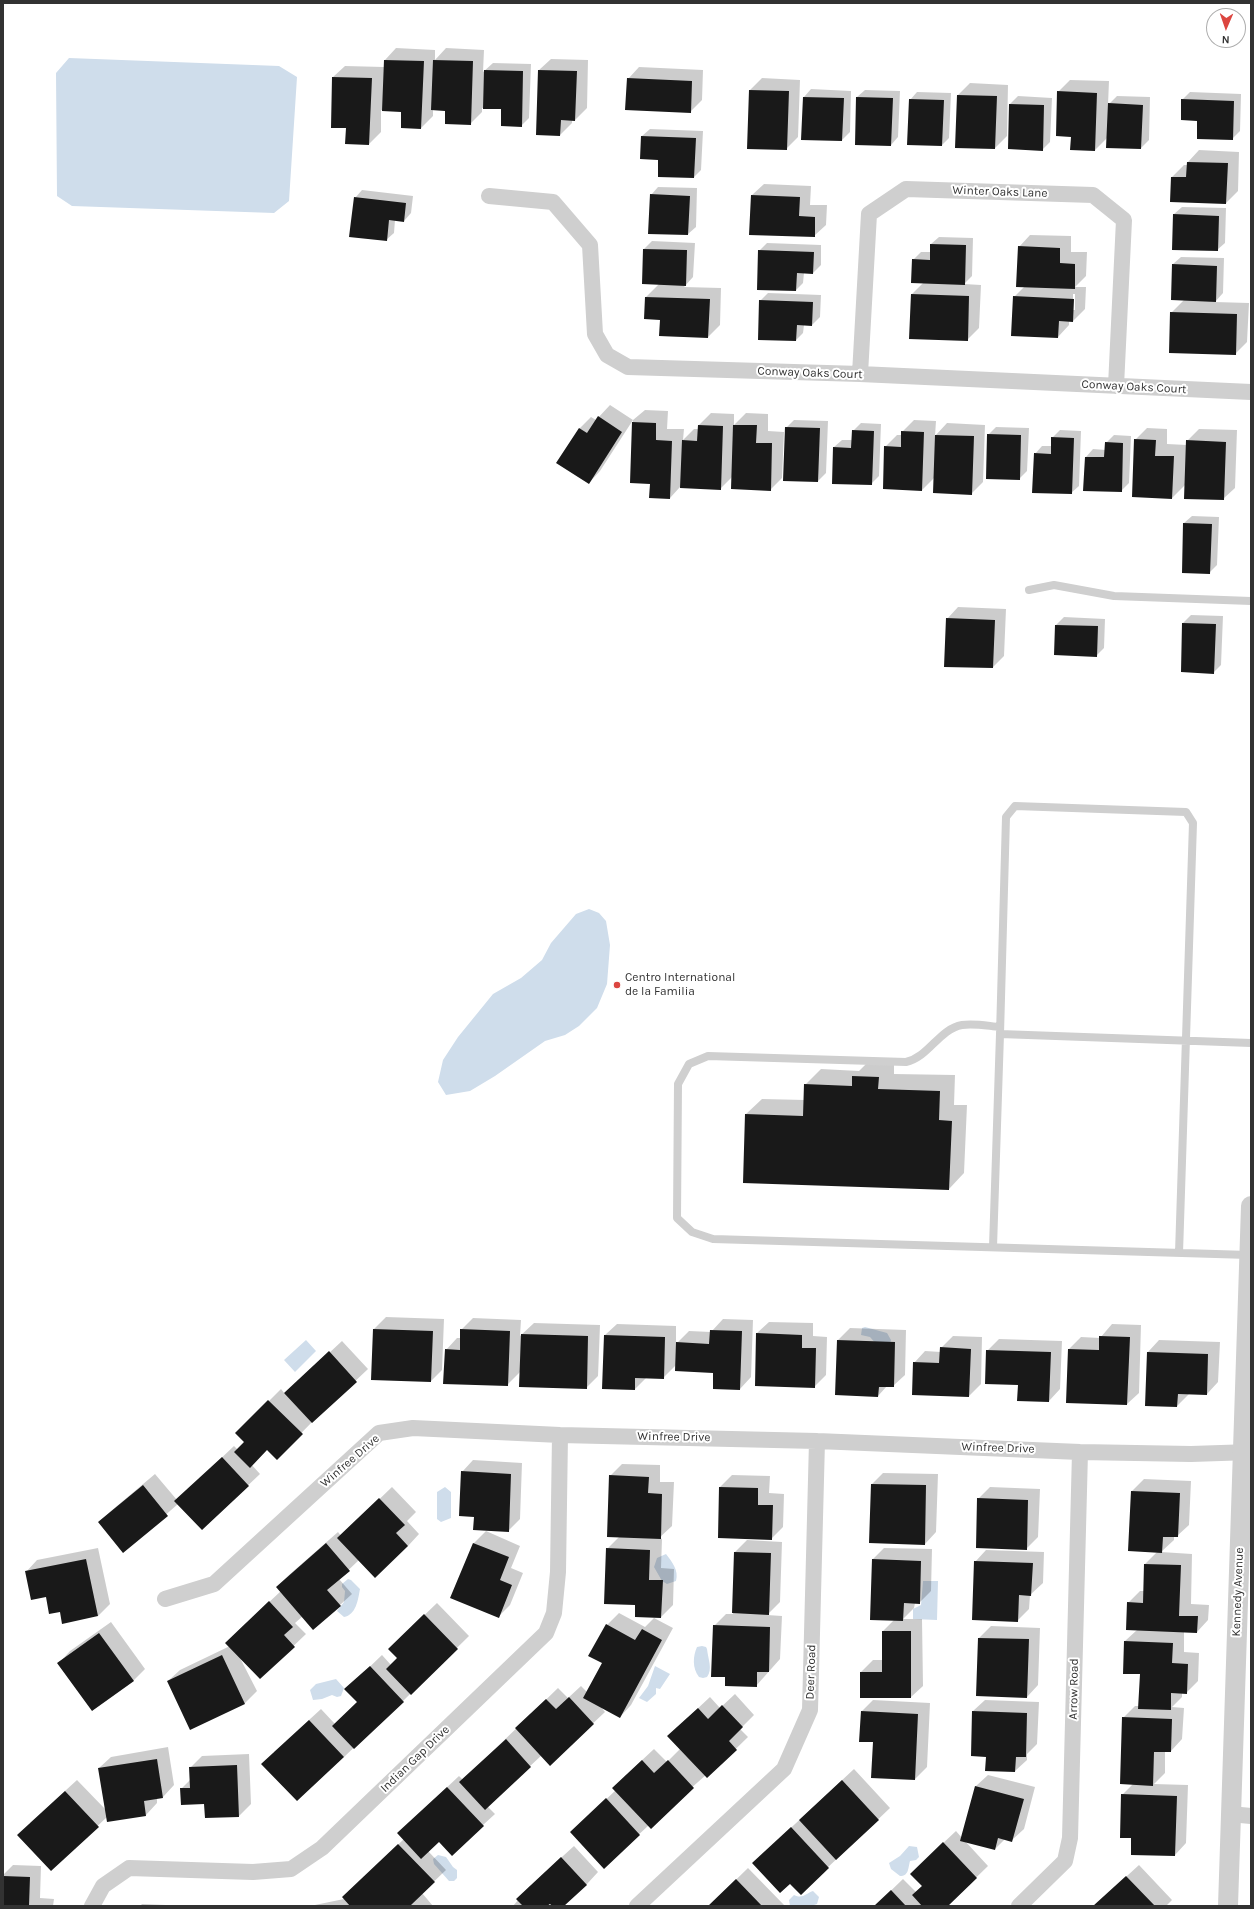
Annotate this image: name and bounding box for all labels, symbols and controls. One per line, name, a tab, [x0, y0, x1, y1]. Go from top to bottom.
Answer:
north arrow	[1206, 8, 1246, 48]
text: N	[1221, 33, 1230, 46]
street label: Winter Oaks Lane	[952, 183, 1048, 201]
street label: Conway Oaks Court	[757, 364, 863, 382]
street label: Conway Oaks Court	[1081, 377, 1187, 397]
place label: Centro International de la Familia	[625, 971, 735, 999]
marker: Centro International de la Familia	[612, 980, 622, 990]
street label: Winfree Drive	[637, 1429, 711, 1445]
street label: Winfree Drive	[318, 1432, 382, 1490]
street label: Winfree Drive	[961, 1440, 1035, 1456]
street label: Kennedy Avenue	[1229, 1547, 1247, 1637]
street label: Deer Road	[803, 1644, 819, 1700]
street label: Arrow Road	[1066, 1658, 1082, 1720]
street label: Indian Gap Drive	[378, 1722, 452, 1796]

